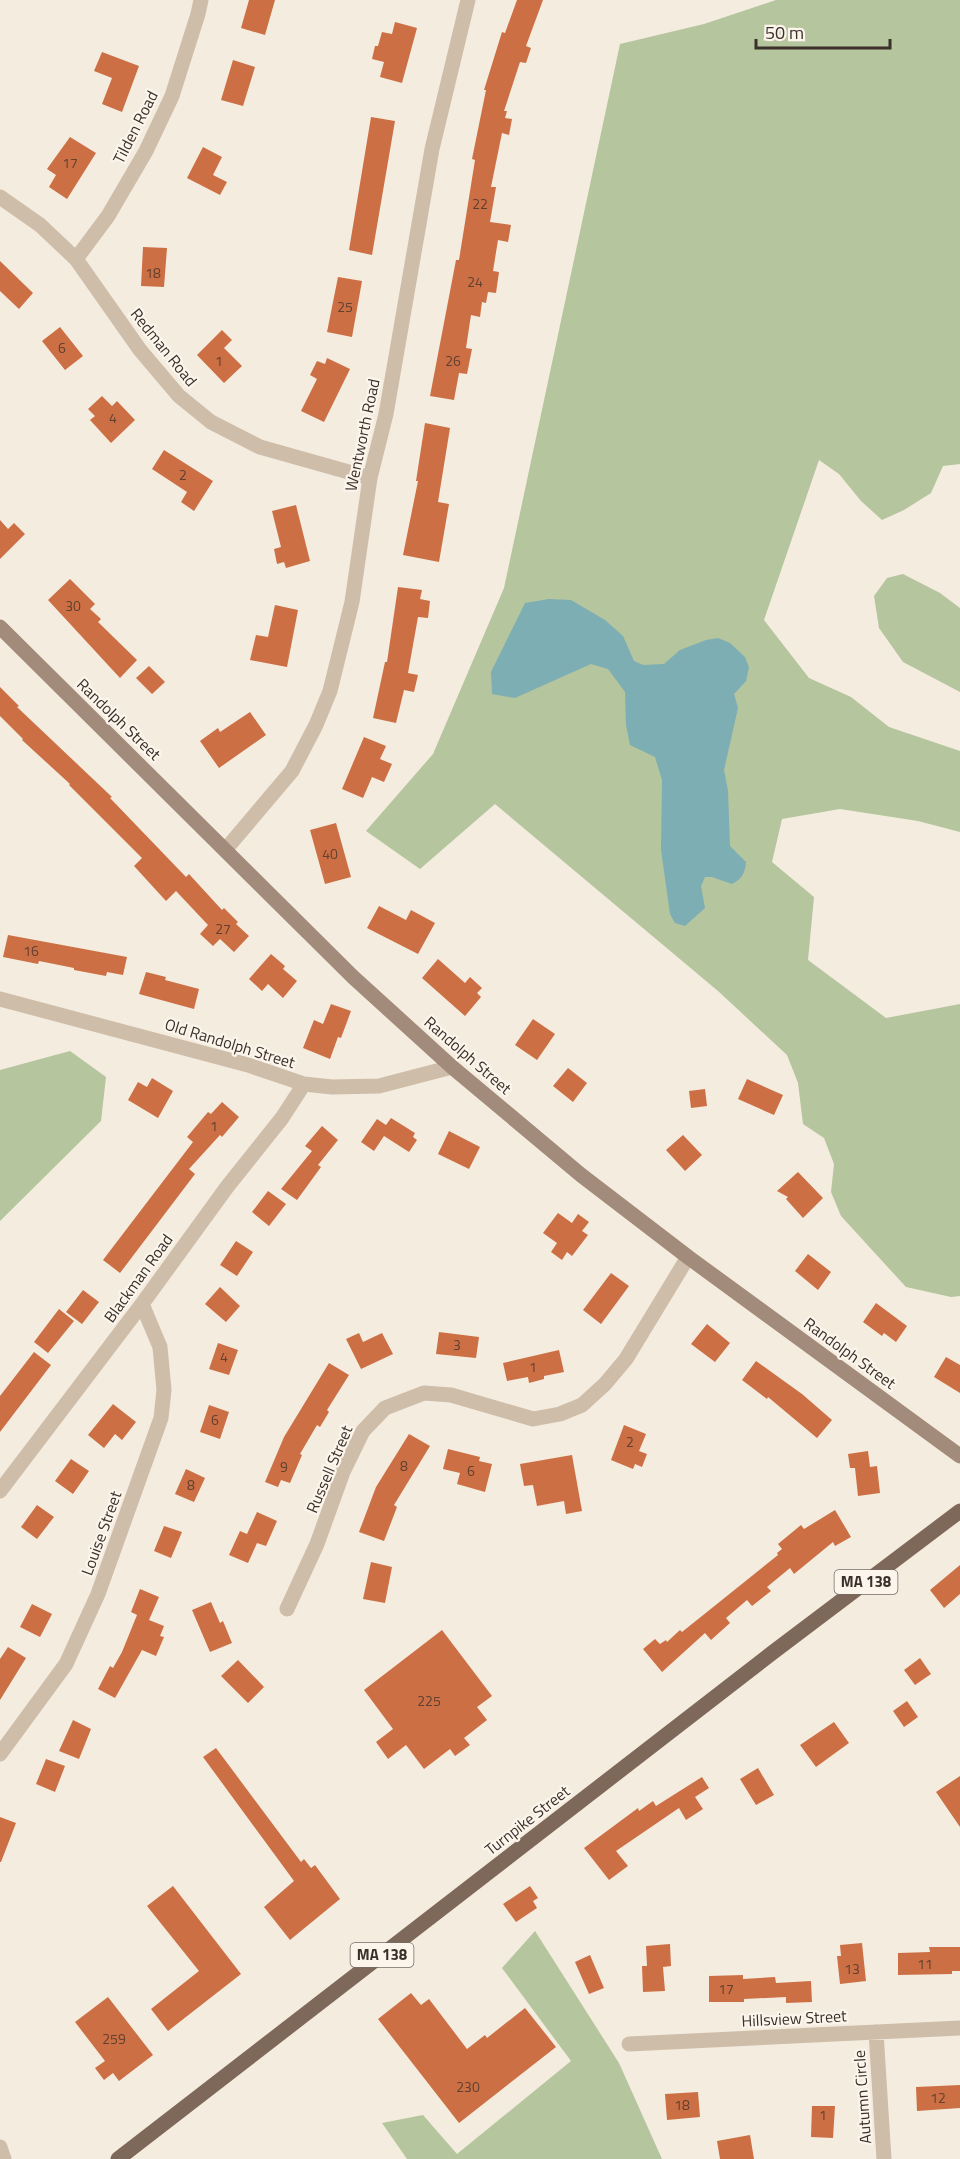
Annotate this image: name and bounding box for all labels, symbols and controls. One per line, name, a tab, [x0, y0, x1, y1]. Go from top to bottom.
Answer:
scale bar	[756, 12, 890, 50]
text: 50 m	[765, 19, 804, 46]
street label: Tilden Road	[106, 86, 164, 168]
house number: 17	[62, 152, 78, 173]
house number: 22	[472, 193, 488, 214]
house number: 18	[145, 262, 161, 283]
house number: 24	[467, 271, 483, 292]
house number: 25	[337, 296, 353, 317]
street label: Redman Road	[125, 303, 203, 391]
house number: 6	[58, 337, 66, 358]
house number: 1	[215, 350, 223, 371]
house number: 26	[445, 350, 461, 371]
street label: Wentworth Road	[338, 376, 386, 494]
house number: 4	[109, 407, 117, 428]
house number: 2	[179, 464, 187, 485]
house number: 30	[65, 595, 81, 616]
street label: Randolph Street	[72, 673, 167, 766]
house number: 40	[322, 843, 338, 864]
house number: 27	[215, 918, 231, 939]
house number: 16	[23, 940, 39, 961]
street label: Randolph Street	[419, 1010, 517, 1100]
street label: Old Randolph Street	[162, 1012, 298, 1074]
house number: 1	[210, 1115, 218, 1136]
street label: Blackman Road	[98, 1229, 178, 1327]
street label: Randolph Street	[799, 1311, 901, 1395]
house number: 3	[453, 1334, 461, 1355]
house number: 4	[220, 1346, 228, 1367]
house number: 1	[529, 1356, 537, 1377]
house number: 6	[211, 1409, 219, 1430]
street label: Russell Street	[300, 1421, 358, 1517]
house number: 2	[626, 1431, 634, 1452]
house number: 8	[400, 1455, 408, 1476]
house number: 9	[280, 1456, 288, 1477]
house number: 6	[467, 1460, 475, 1481]
house number: 8	[187, 1474, 195, 1495]
street label: Louise Street	[75, 1487, 128, 1579]
road number: MA 138	[834, 1570, 898, 1594]
house number: 225	[417, 1690, 441, 1711]
street label: Turnpike Street	[479, 1779, 575, 1861]
road number: MA 138	[350, 1943, 413, 1967]
house number: 11	[917, 1953, 933, 1974]
house number: 13	[844, 1958, 860, 1979]
house number: 17	[718, 1978, 734, 1999]
street label: Hillsview Street	[741, 2003, 848, 2033]
house number: 259	[102, 2028, 126, 2049]
street label: Autumn Circle	[847, 2049, 877, 2145]
house number: 230	[456, 2076, 480, 2097]
house number: 12	[930, 2087, 946, 2108]
house number: 18	[674, 2094, 690, 2115]
house number: 1	[819, 2104, 827, 2125]

